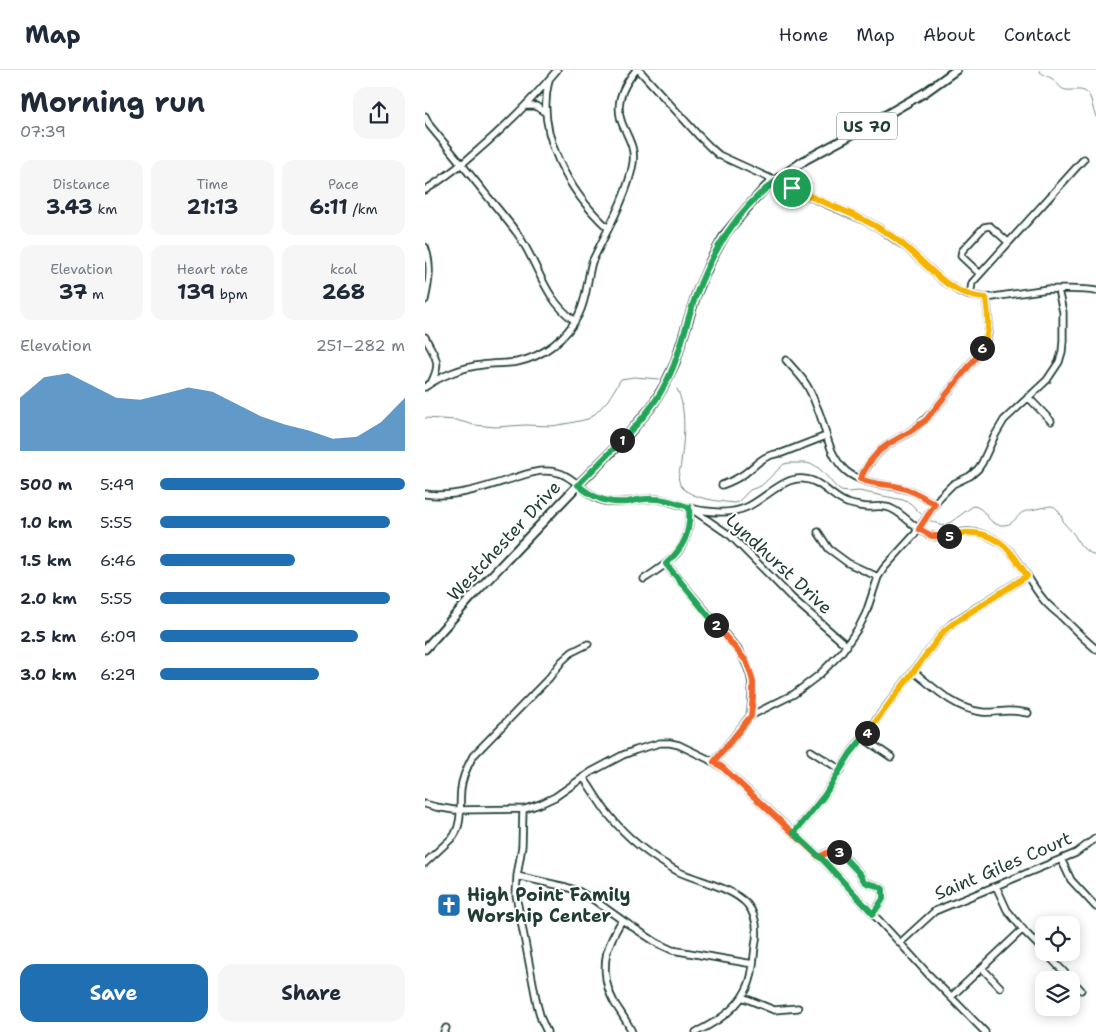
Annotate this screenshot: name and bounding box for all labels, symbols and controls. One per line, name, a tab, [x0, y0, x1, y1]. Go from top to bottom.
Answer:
text: Map	[25, 19, 81, 51]
text: Home	[779, 23, 828, 47]
text: Map	[856, 23, 895, 47]
text: About	[923, 23, 976, 47]
text: Contact	[1004, 23, 1071, 47]
text: Morning run	[20, 83, 205, 121]
button: share	[353, 87, 405, 139]
road number: US 70	[837, 112, 897, 140]
text: 07:39	[20, 121, 66, 142]
pin	[771, 167, 813, 209]
icon: arrive	[778, 174, 806, 202]
text: Distance	[53, 175, 110, 193]
text: Time	[196, 175, 229, 193]
text: Pace	[328, 175, 359, 193]
text: 3.43	[46, 193, 93, 221]
text: 21:13	[187, 193, 238, 221]
text: 6:11	[309, 193, 348, 221]
text: km	[93, 200, 117, 218]
text: /km	[348, 200, 378, 218]
text: Elevation	[50, 260, 113, 278]
text: Heart rate	[177, 260, 248, 278]
text: kcal	[330, 260, 357, 278]
text: 37	[59, 278, 87, 306]
text: 139	[177, 278, 215, 306]
text: 268	[322, 278, 365, 306]
text: m	[87, 285, 104, 303]
text: bpm	[215, 285, 248, 303]
text: Elevation	[20, 335, 92, 356]
text: 251–282 m	[316, 335, 405, 356]
pin: 6	[969, 336, 995, 360]
text: 6	[978, 339, 987, 357]
pin: 1	[609, 428, 635, 452]
text: 1	[619, 431, 626, 449]
text: 500 m	[20, 474, 72, 495]
text: 5:49	[100, 474, 134, 495]
street label: Westchester Drive	[442, 476, 566, 606]
street label: Lyndhurst Drive	[721, 508, 837, 620]
text: 1.0 km	[20, 512, 72, 533]
text: 5:55	[100, 512, 132, 533]
pin: 5	[937, 524, 961, 548]
text: 5	[945, 527, 954, 545]
text: 1.5 km	[20, 550, 72, 571]
text: 6:46	[100, 550, 136, 571]
text: 2.0 km	[20, 588, 77, 609]
text: 5:55	[100, 588, 132, 609]
pin: 2	[703, 612, 729, 638]
text: 2	[712, 616, 721, 634]
text: 2.5 km	[20, 626, 76, 647]
text: 6:09	[100, 626, 136, 647]
text: 3.0 km	[20, 664, 76, 685]
text: 6:29	[100, 664, 136, 685]
pin: 4	[855, 720, 879, 746]
text: 4	[863, 724, 872, 742]
street label: Saint Giles Court	[931, 826, 1076, 906]
pin: 3	[827, 840, 851, 864]
text: 3	[835, 843, 844, 861]
place label: High Point Family Worship Center	[467, 883, 631, 928]
church icon: High Point Family Worship Center	[436, 892, 462, 918]
map controls	[1035, 916, 1080, 1016]
button: locate	[1035, 916, 1080, 961]
button: Save	[20, 964, 208, 1022]
button: Share	[218, 964, 405, 1022]
button: layers	[1035, 971, 1080, 1016]

